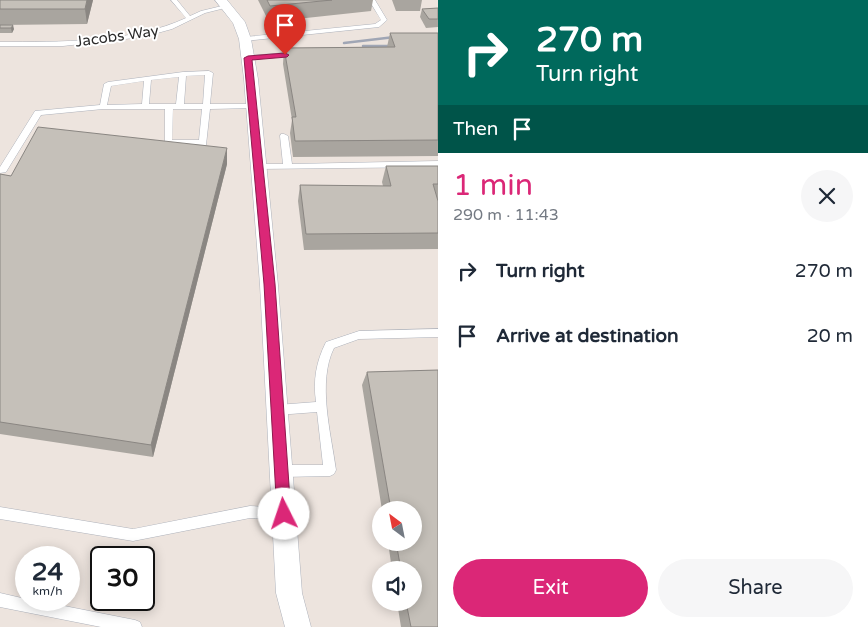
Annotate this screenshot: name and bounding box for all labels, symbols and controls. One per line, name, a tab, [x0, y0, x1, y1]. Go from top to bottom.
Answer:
pin	[264, 4, 306, 55]
icon: arrive	[271, 11, 299, 39]
text: 270 m	[536, 19, 643, 61]
icon: right	[453, 20, 518, 85]
street label: Jacobs Way	[74, 21, 160, 51]
text: Turn right	[536, 61, 638, 87]
icon: arrive	[508, 115, 536, 143]
text: Then	[453, 118, 498, 140]
text: 1 min	[453, 167, 533, 204]
button: close	[801, 170, 853, 222]
text: 290 m · 11:43	[453, 205, 559, 225]
icon: right	[453, 257, 481, 285]
text: Turn right	[496, 260, 584, 282]
text: 270 m	[795, 260, 853, 282]
icon: arrive	[453, 322, 481, 350]
text: Arrive at destination	[496, 325, 679, 347]
text: 20 m	[807, 325, 853, 347]
position arrow	[257, 487, 309, 539]
north arrow	[372, 501, 422, 551]
map controls	[372, 501, 422, 611]
speed limit sign: 30	[90, 546, 155, 611]
text: 24	[32, 557, 63, 587]
button: Exit	[453, 559, 648, 617]
button: Share	[658, 559, 853, 617]
button: sound	[372, 561, 422, 611]
text: km/h	[32, 584, 63, 598]

